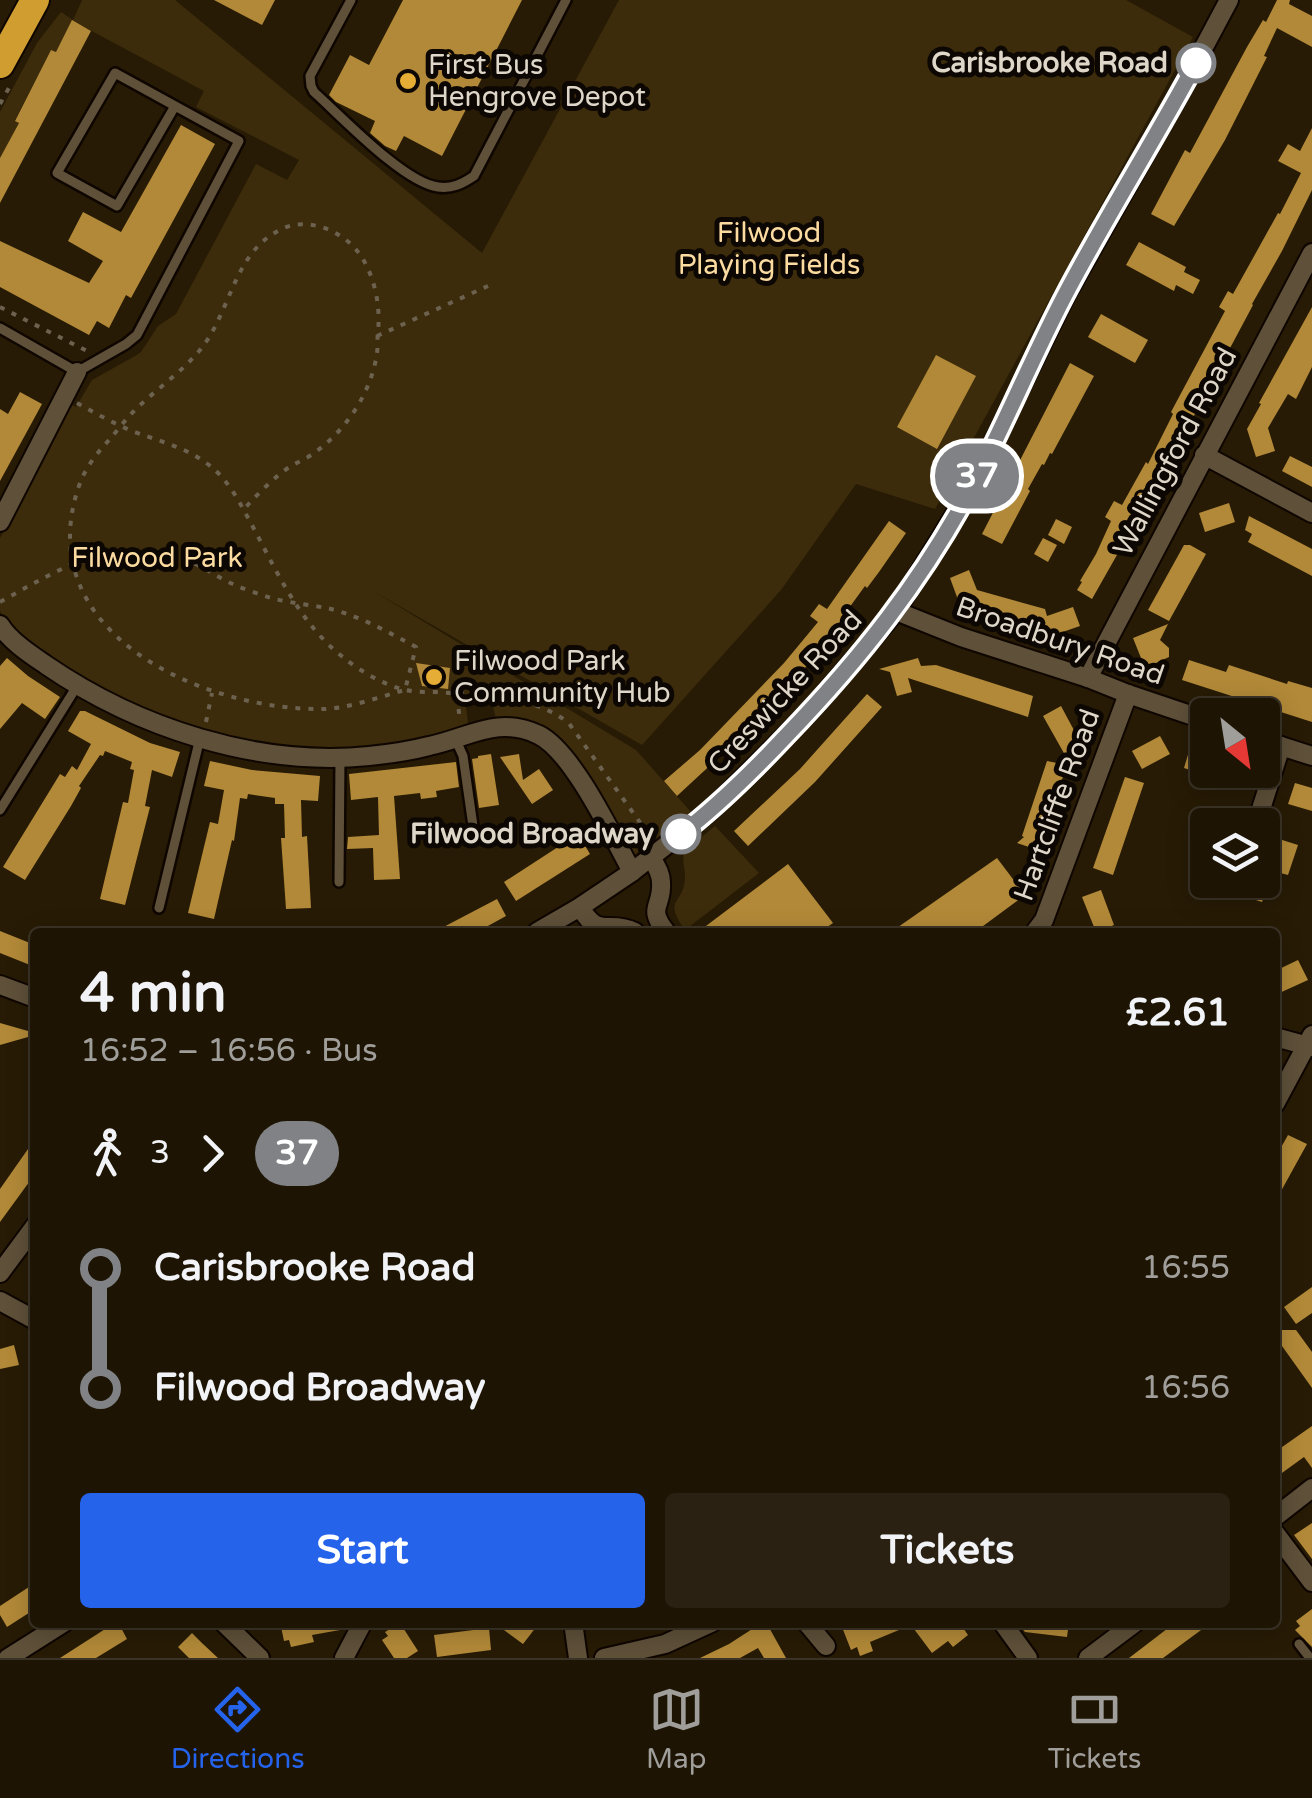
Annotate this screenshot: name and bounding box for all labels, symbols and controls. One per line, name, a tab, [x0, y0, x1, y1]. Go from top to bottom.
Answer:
marker: Carisbrooke Road	[1177, 44, 1215, 82]
place label: Carisbrooke Road	[931, 46, 1168, 80]
place label: First Bus Hengrove Depot	[428, 48, 646, 114]
marker: First Bus Hengrove Depot	[397, 70, 419, 92]
park label: Filwood Playing Fields	[678, 216, 860, 282]
street label: Wallingford Road	[1106, 342, 1244, 562]
line badge: 37	[932, 444, 1022, 508]
text: 37	[955, 455, 999, 497]
park label: Filwood Park	[71, 541, 243, 575]
street label: Broadbury Road	[951, 589, 1169, 693]
street label: Creswicke Road	[701, 603, 869, 781]
place label: Filwood Park Community Hub	[454, 644, 671, 710]
marker: Filwood Park Community Hub	[423, 666, 445, 688]
north arrow	[1190, 698, 1280, 788]
map controls	[1190, 698, 1280, 898]
street label: Hartcliffe Road	[1007, 705, 1107, 905]
button: layers	[1190, 808, 1280, 898]
marker: Filwood Broadway	[662, 815, 700, 853]
place label: Filwood Broadway	[410, 817, 654, 851]
text: 4 min	[80, 961, 227, 1027]
text: £2.61	[1126, 990, 1230, 1036]
text: 16:52 – 16:56 · Bus	[80, 1032, 378, 1070]
icon: walk	[80, 1126, 135, 1181]
icon: forward	[185, 1126, 240, 1181]
text: 37	[275, 1132, 319, 1174]
text: 3	[150, 1134, 170, 1172]
text: Carisbrooke Road	[154, 1245, 475, 1291]
text: 16:55	[1141, 1249, 1230, 1287]
text: Filwood Broadway	[154, 1365, 485, 1411]
text: 16:56	[1141, 1369, 1230, 1407]
button: Start	[80, 1493, 645, 1608]
button: Tickets	[665, 1493, 1230, 1608]
tab: Directions	[171, 1682, 305, 1776]
tab: Map	[646, 1682, 706, 1776]
tab: Tickets	[1048, 1682, 1141, 1776]

